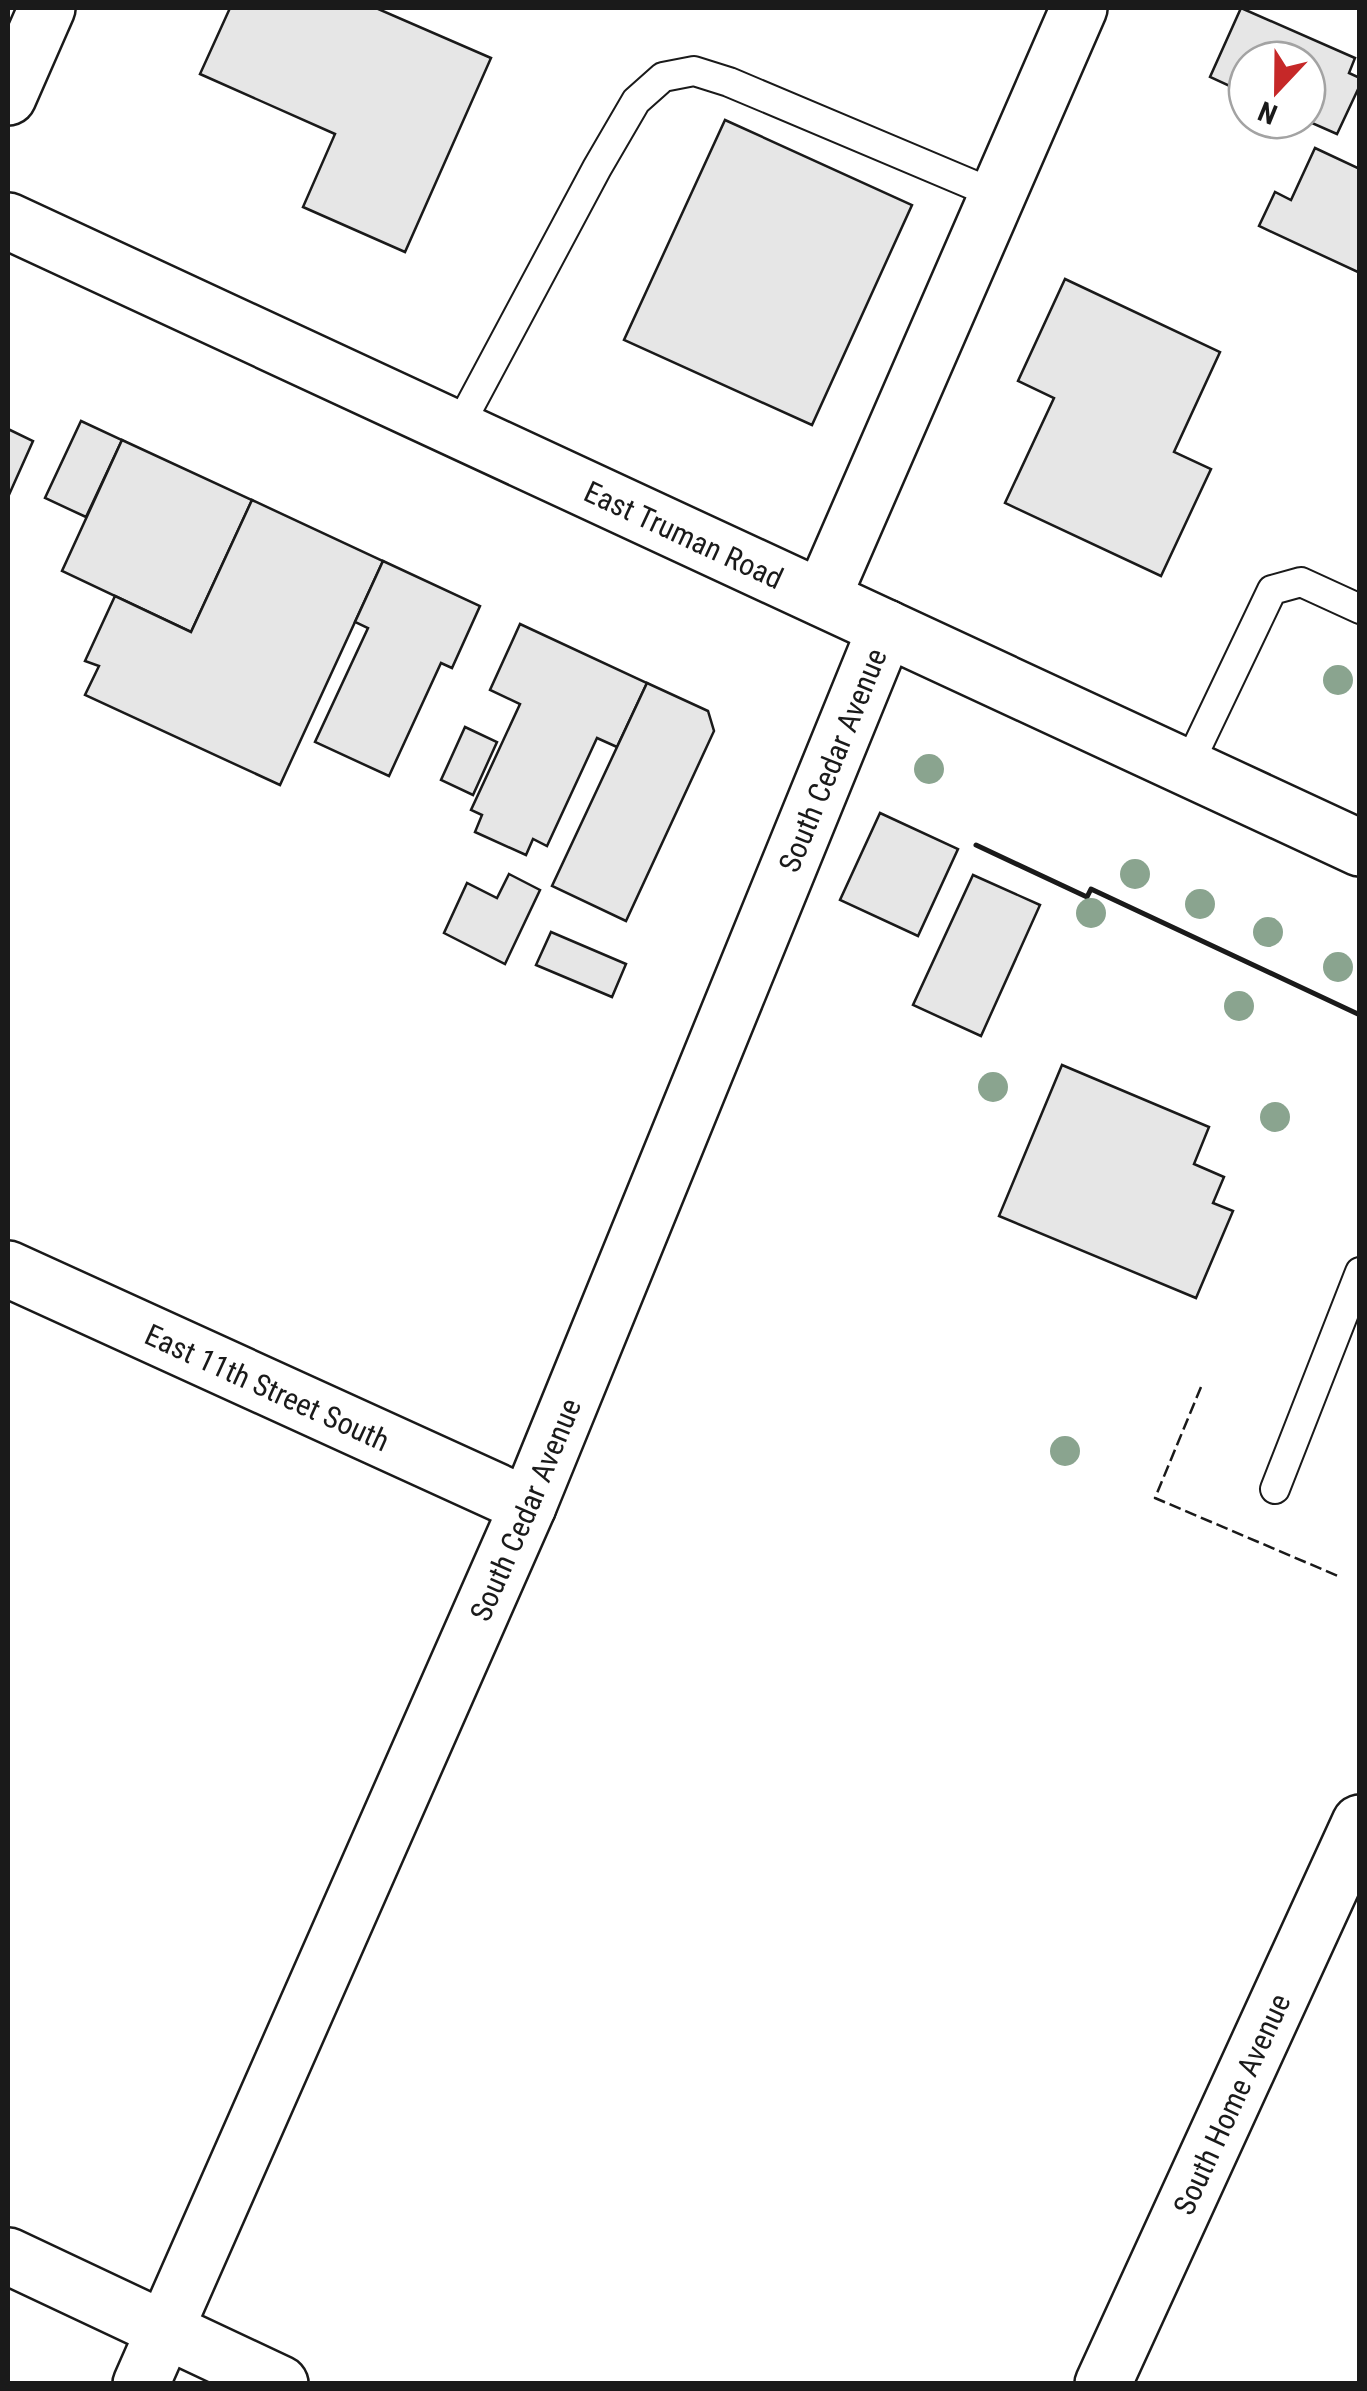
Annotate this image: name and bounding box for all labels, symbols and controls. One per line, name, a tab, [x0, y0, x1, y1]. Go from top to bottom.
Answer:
north arrow	[1227, 40, 1327, 140]
text: N	[1254, 94, 1282, 131]
street label: East Truman Road	[579, 473, 789, 596]
street label: South Cedar Avenue	[771, 643, 893, 877]
street label: East 11th Street South	[140, 1316, 395, 1458]
street label: South Cedar Avenue	[462, 1393, 587, 1626]
street label: South Home Avenue	[1166, 1988, 1297, 2220]

